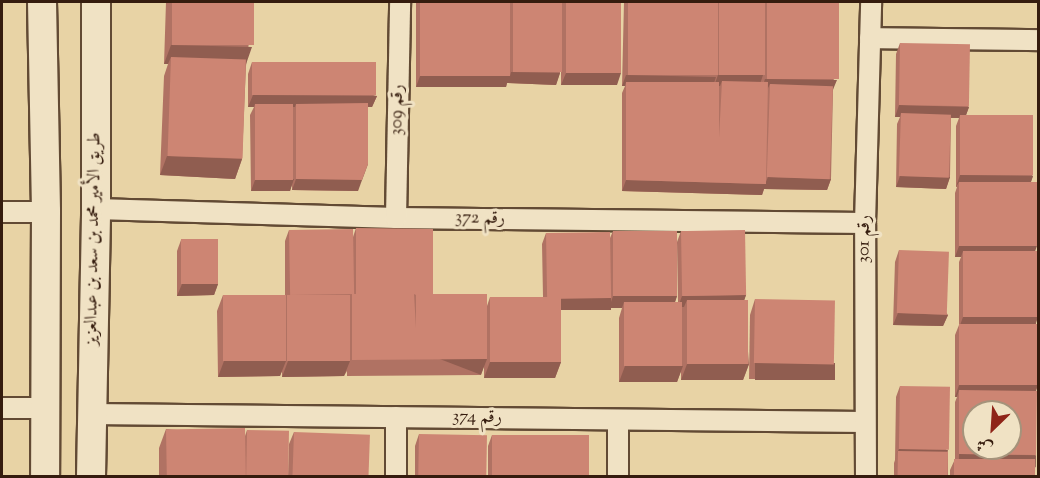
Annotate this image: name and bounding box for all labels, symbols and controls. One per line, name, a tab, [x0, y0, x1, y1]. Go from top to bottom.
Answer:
street label: رقم 309	[387, 84, 409, 136]
street label: طريق الأمير محمد بن سعد بن عبدالعزيز	[81, 132, 107, 346]
street label: رقم 372	[455, 208, 505, 230]
street label: رقم 301	[854, 215, 876, 263]
north arrow	[962, 400, 1022, 460]
street label: رقم 374	[452, 407, 502, 429]
text: ش	[973, 431, 997, 459]

